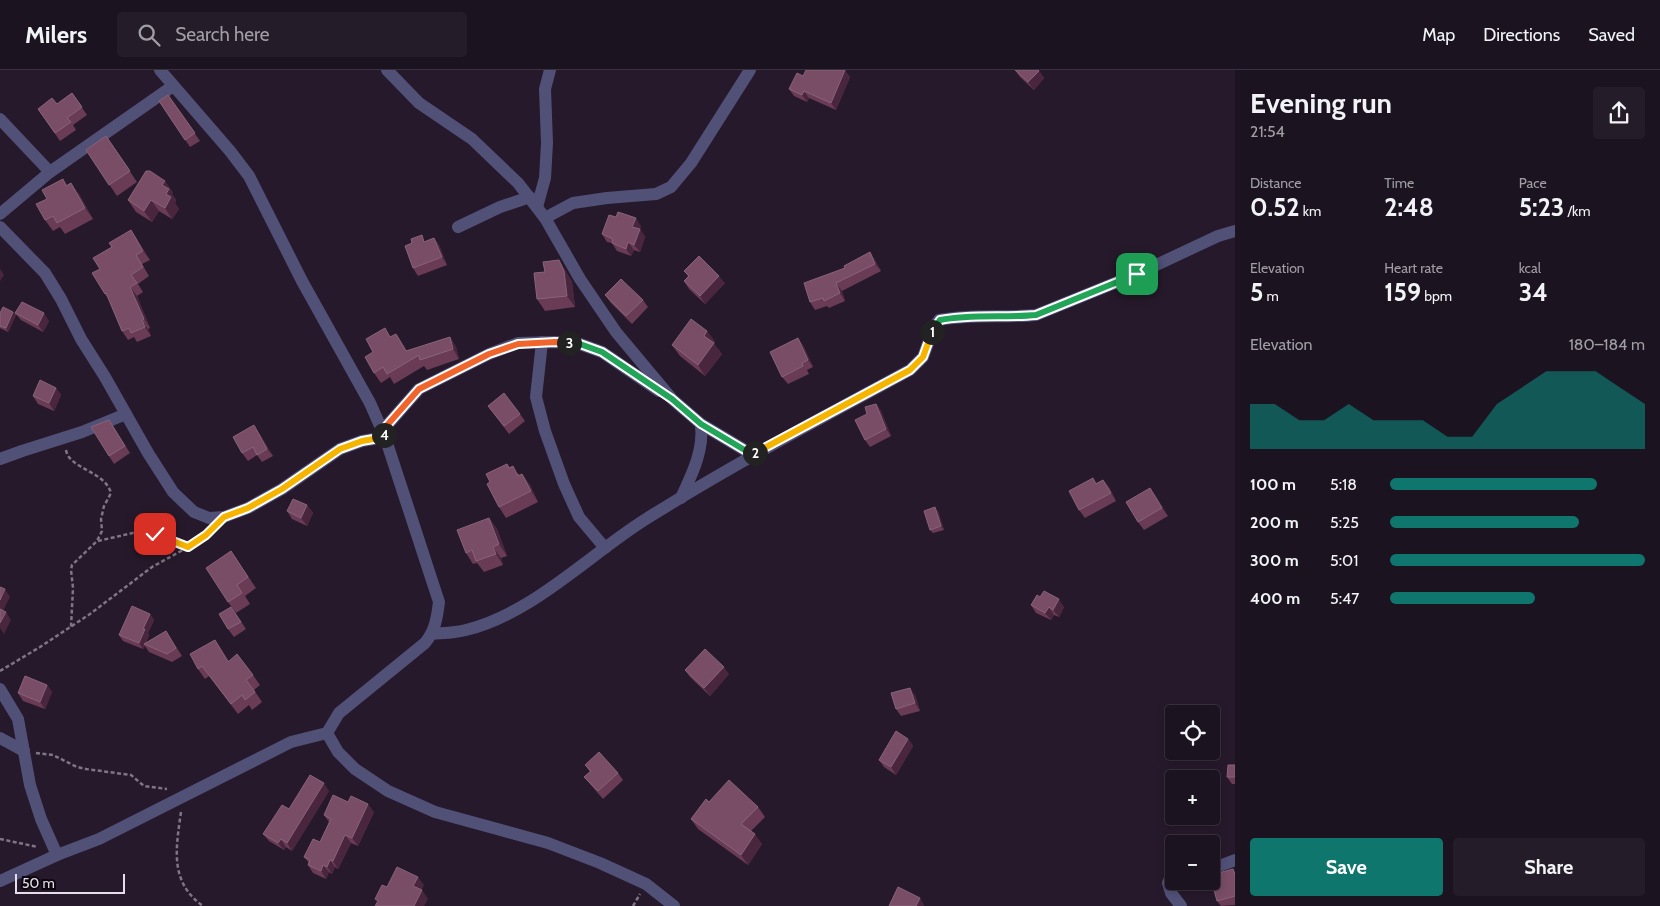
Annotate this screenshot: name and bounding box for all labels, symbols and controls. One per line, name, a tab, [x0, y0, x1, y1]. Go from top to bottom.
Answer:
search box	[117, 12, 467, 57]
text: Milers	[25, 20, 87, 49]
icon: search	[135, 21, 163, 49]
text: Search here	[175, 23, 270, 46]
text: Map	[1422, 24, 1455, 46]
text: Directions	[1483, 24, 1560, 46]
text: Saved	[1588, 24, 1635, 46]
text: Evening run	[1250, 86, 1392, 120]
button: share	[1593, 87, 1645, 139]
text: 21:54	[1250, 122, 1285, 141]
text: Distance	[1250, 174, 1302, 192]
text: Time	[1384, 174, 1414, 192]
text: Pace	[1519, 174, 1547, 192]
text: 0.52	[1250, 192, 1300, 222]
text: 2:48	[1384, 192, 1434, 222]
text: 5:23	[1519, 192, 1564, 222]
text: km	[1300, 202, 1321, 220]
text: /km	[1564, 202, 1591, 220]
pin	[1116, 253, 1158, 295]
text: Elevation	[1250, 259, 1305, 277]
text: Heart rate	[1384, 259, 1443, 277]
text: kcal	[1519, 259, 1541, 277]
icon: arrive	[1123, 260, 1151, 288]
text: 5	[1250, 277, 1263, 307]
text: 159	[1384, 277, 1421, 307]
text: 34	[1519, 277, 1548, 307]
text: m	[1263, 287, 1279, 305]
text: bpm	[1421, 287, 1452, 305]
pin: 1	[920, 320, 944, 344]
text: 1	[930, 323, 935, 341]
pin: 3	[556, 330, 582, 356]
text: 3	[566, 334, 573, 352]
text: Elevation	[1250, 335, 1313, 354]
text: 180–184 m	[1569, 335, 1645, 354]
pin: 4	[372, 422, 396, 448]
text: 4	[380, 426, 389, 444]
pin: 2	[742, 440, 768, 466]
text: 2	[752, 444, 759, 462]
text: 100 m	[1250, 475, 1296, 494]
text: 5:18	[1330, 475, 1357, 494]
pin	[134, 513, 176, 555]
text: 200 m	[1250, 513, 1299, 532]
text: 5:25	[1330, 513, 1359, 532]
icon: check	[141, 520, 169, 548]
text: 300 m	[1250, 551, 1299, 570]
text: 5:01	[1330, 551, 1358, 570]
text: 400 m	[1250, 589, 1300, 608]
text: 5:47	[1330, 589, 1359, 608]
map controls	[1165, 705, 1220, 890]
button: locate	[1165, 705, 1220, 760]
button: +	[1165, 770, 1220, 825]
button: −	[1165, 835, 1220, 890]
button: Save	[1250, 838, 1443, 896]
button: Share	[1453, 838, 1645, 896]
scale bar	[15, 871, 125, 894]
text: 50 m	[22, 874, 55, 892]

